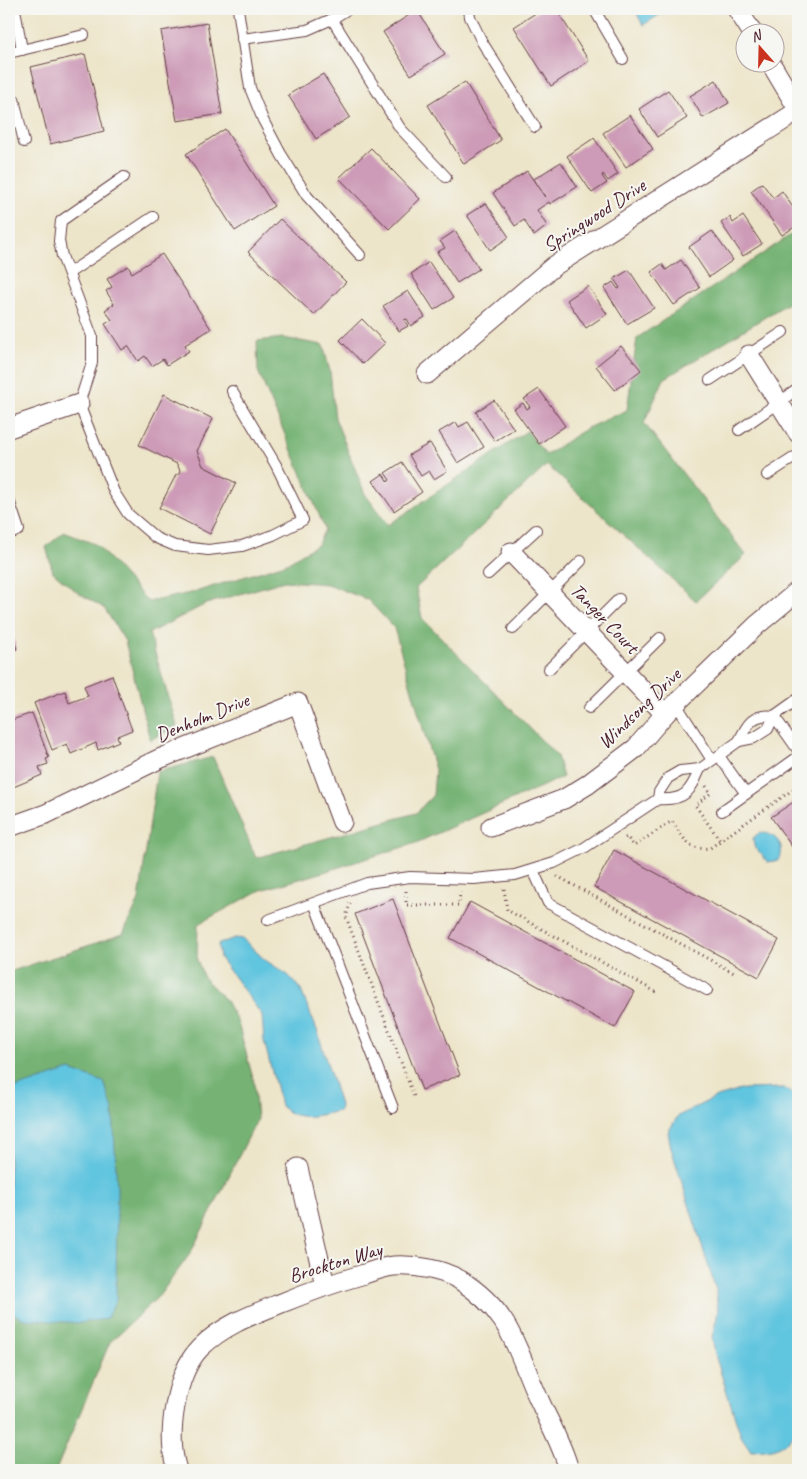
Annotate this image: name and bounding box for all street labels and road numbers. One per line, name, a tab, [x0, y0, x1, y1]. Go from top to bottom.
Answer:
street label: Springwood Drive	[538, 172, 652, 258]
street label: Tanger Court	[565, 578, 646, 661]
street label: Windsong Drive	[593, 661, 687, 754]
street label: Denholm Drive	[152, 687, 254, 747]
street label: Brockton Way	[286, 1236, 387, 1288]

